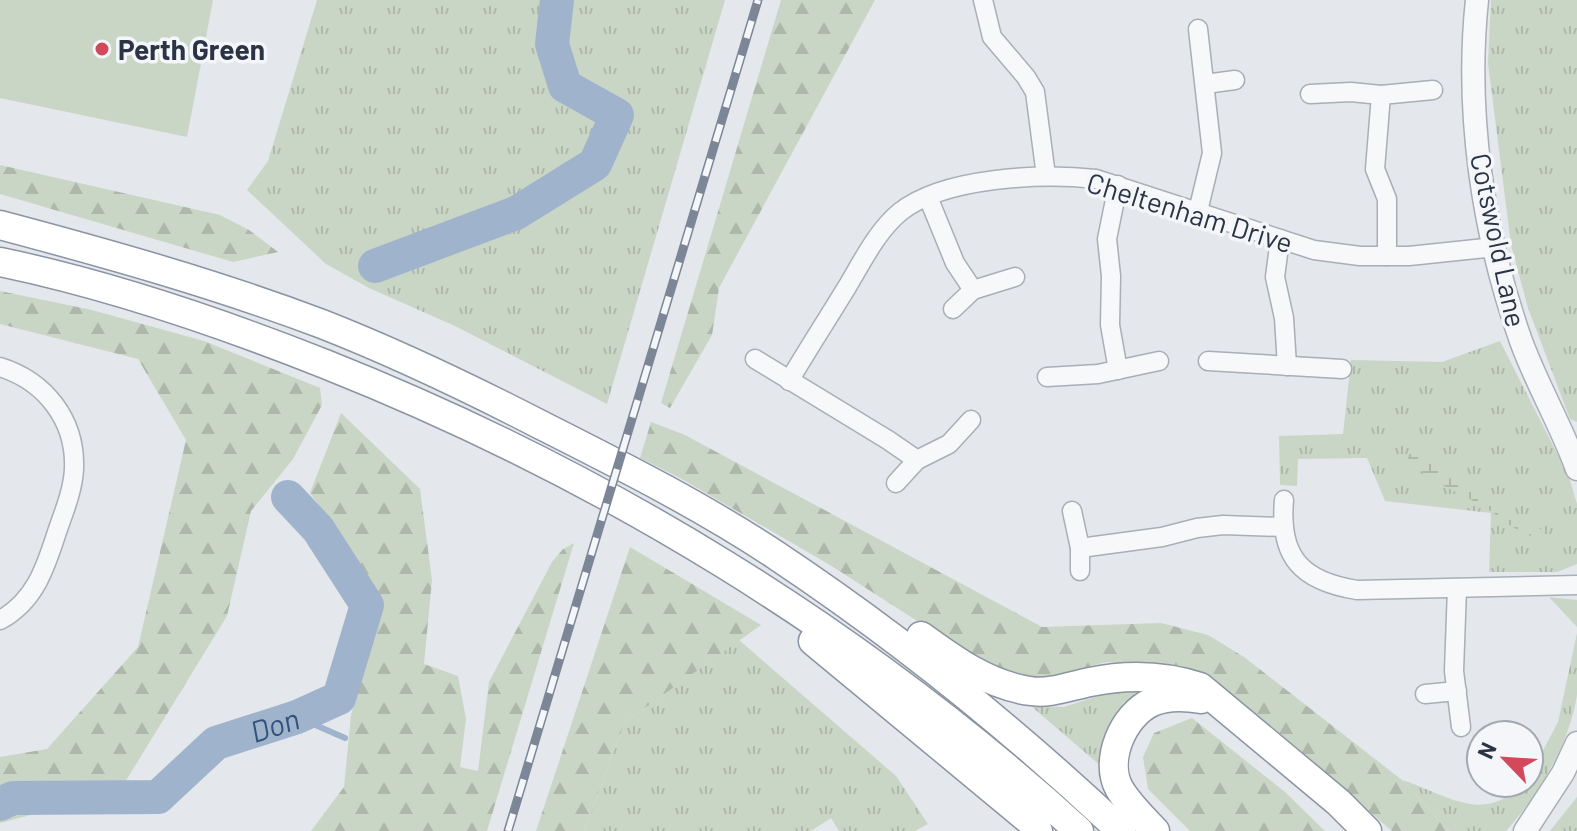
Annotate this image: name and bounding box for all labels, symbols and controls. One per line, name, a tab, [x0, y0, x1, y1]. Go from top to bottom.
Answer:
place label: Perth Green	[118, 32, 265, 66]
marker: Perth Green	[93, 40, 111, 58]
street label: Cotswold Lane	[1464, 150, 1534, 330]
street label: Cheltenham Drive	[1083, 165, 1297, 259]
water label: Don	[245, 700, 304, 749]
north arrow	[1465, 719, 1545, 799]
text: N	[1471, 738, 1501, 762]

